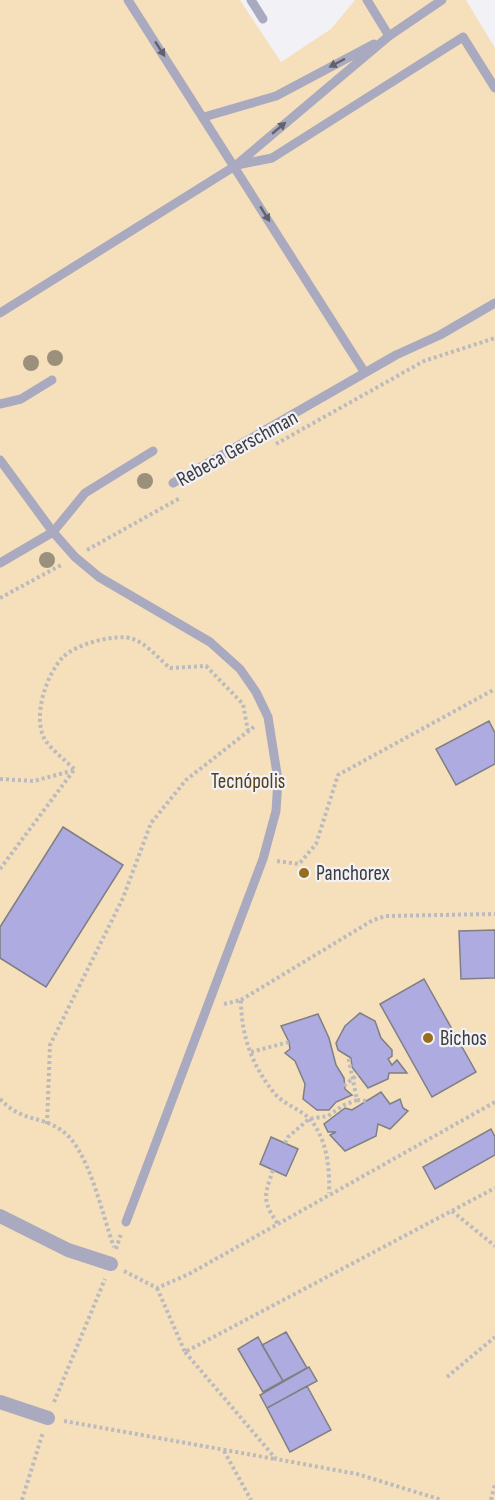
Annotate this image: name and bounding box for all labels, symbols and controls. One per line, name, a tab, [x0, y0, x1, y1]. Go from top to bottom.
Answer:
one-way arrow	[154, 41, 165, 57]
one-way arrow	[329, 58, 346, 68]
one-way arrow	[271, 122, 286, 135]
one-way arrow	[259, 205, 270, 222]
street label: Rebeca Gerschman	[172, 405, 302, 492]
park label: Tecnópolis	[211, 769, 285, 794]
place label: Panchorex	[316, 861, 390, 886]
marker: Panchorex	[297, 866, 311, 880]
place label: Bichos	[440, 1026, 487, 1051]
marker: Bichos	[421, 1031, 435, 1045]

